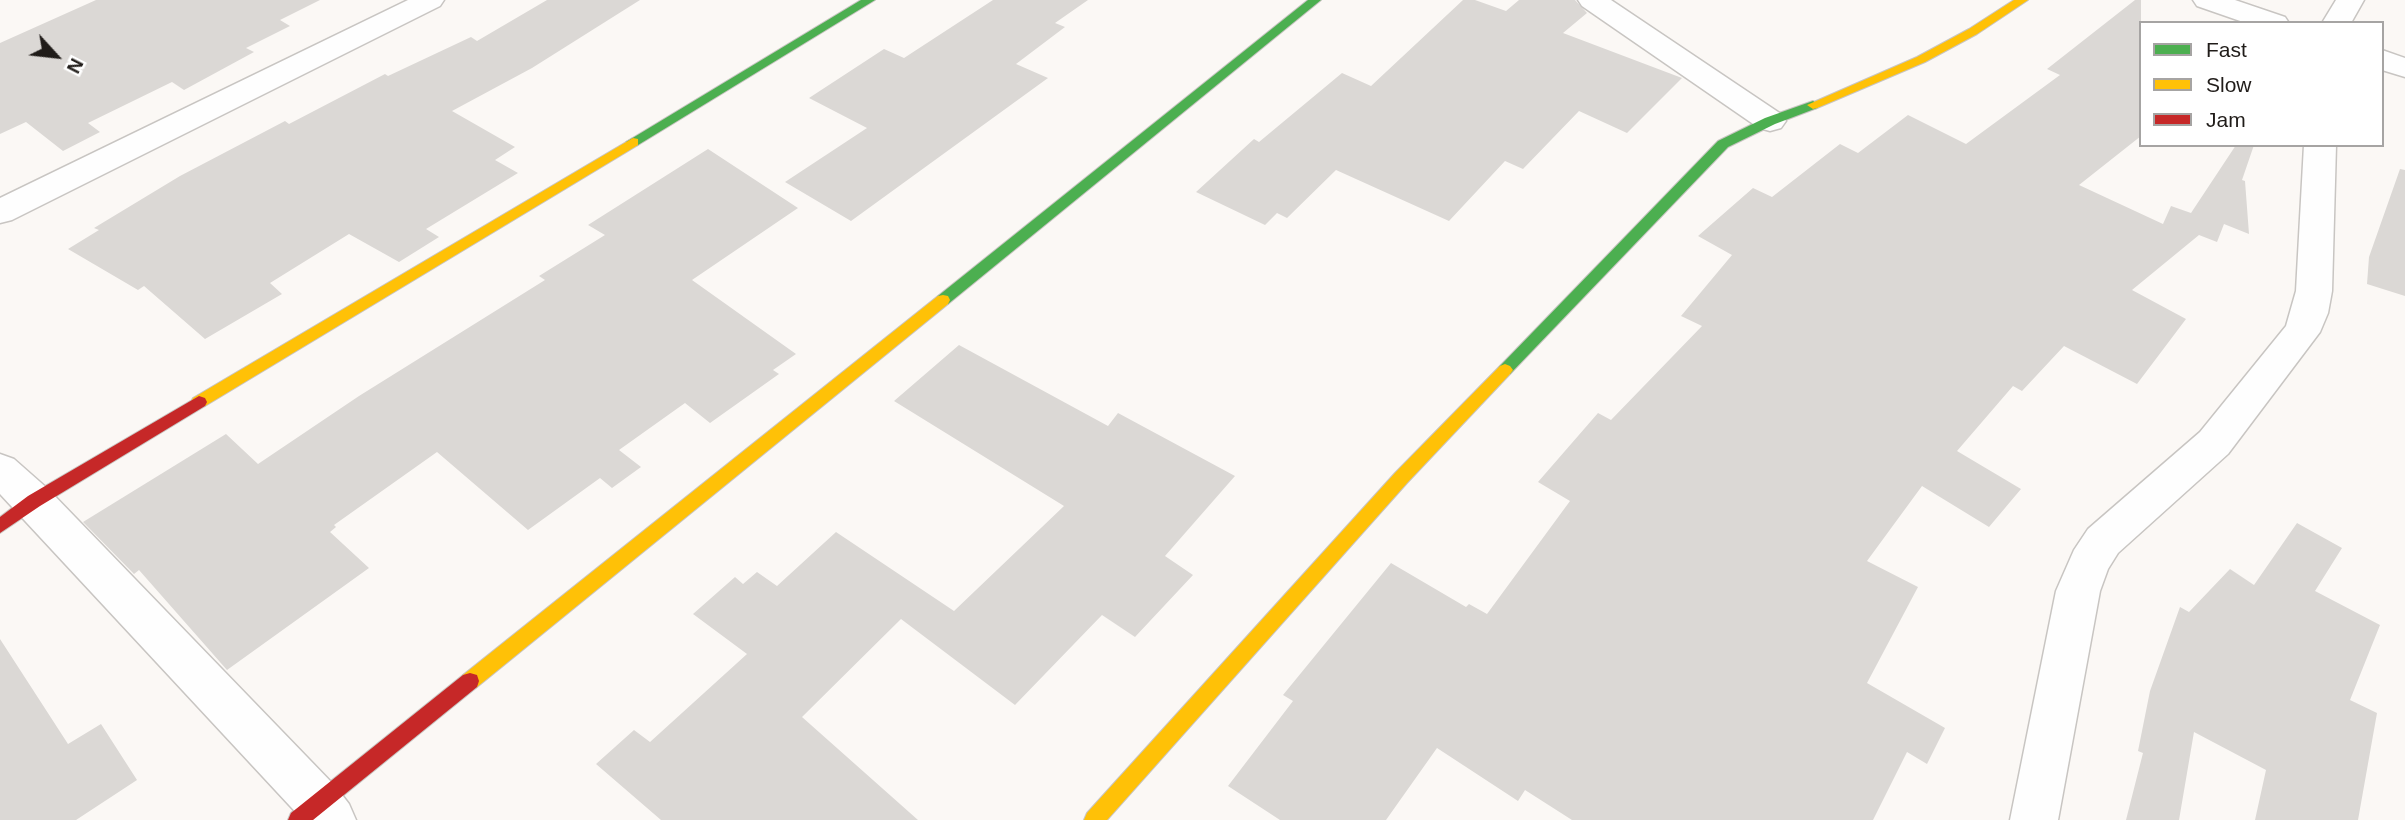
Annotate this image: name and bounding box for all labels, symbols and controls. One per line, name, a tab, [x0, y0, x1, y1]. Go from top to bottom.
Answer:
north arrow	[21, 21, 91, 91]
legend	[2139, 21, 2384, 147]
text: Fast	[2206, 38, 2247, 61]
text: N	[63, 55, 88, 77]
text: Slow	[2206, 73, 2252, 96]
text: Jam	[2206, 108, 2246, 131]

